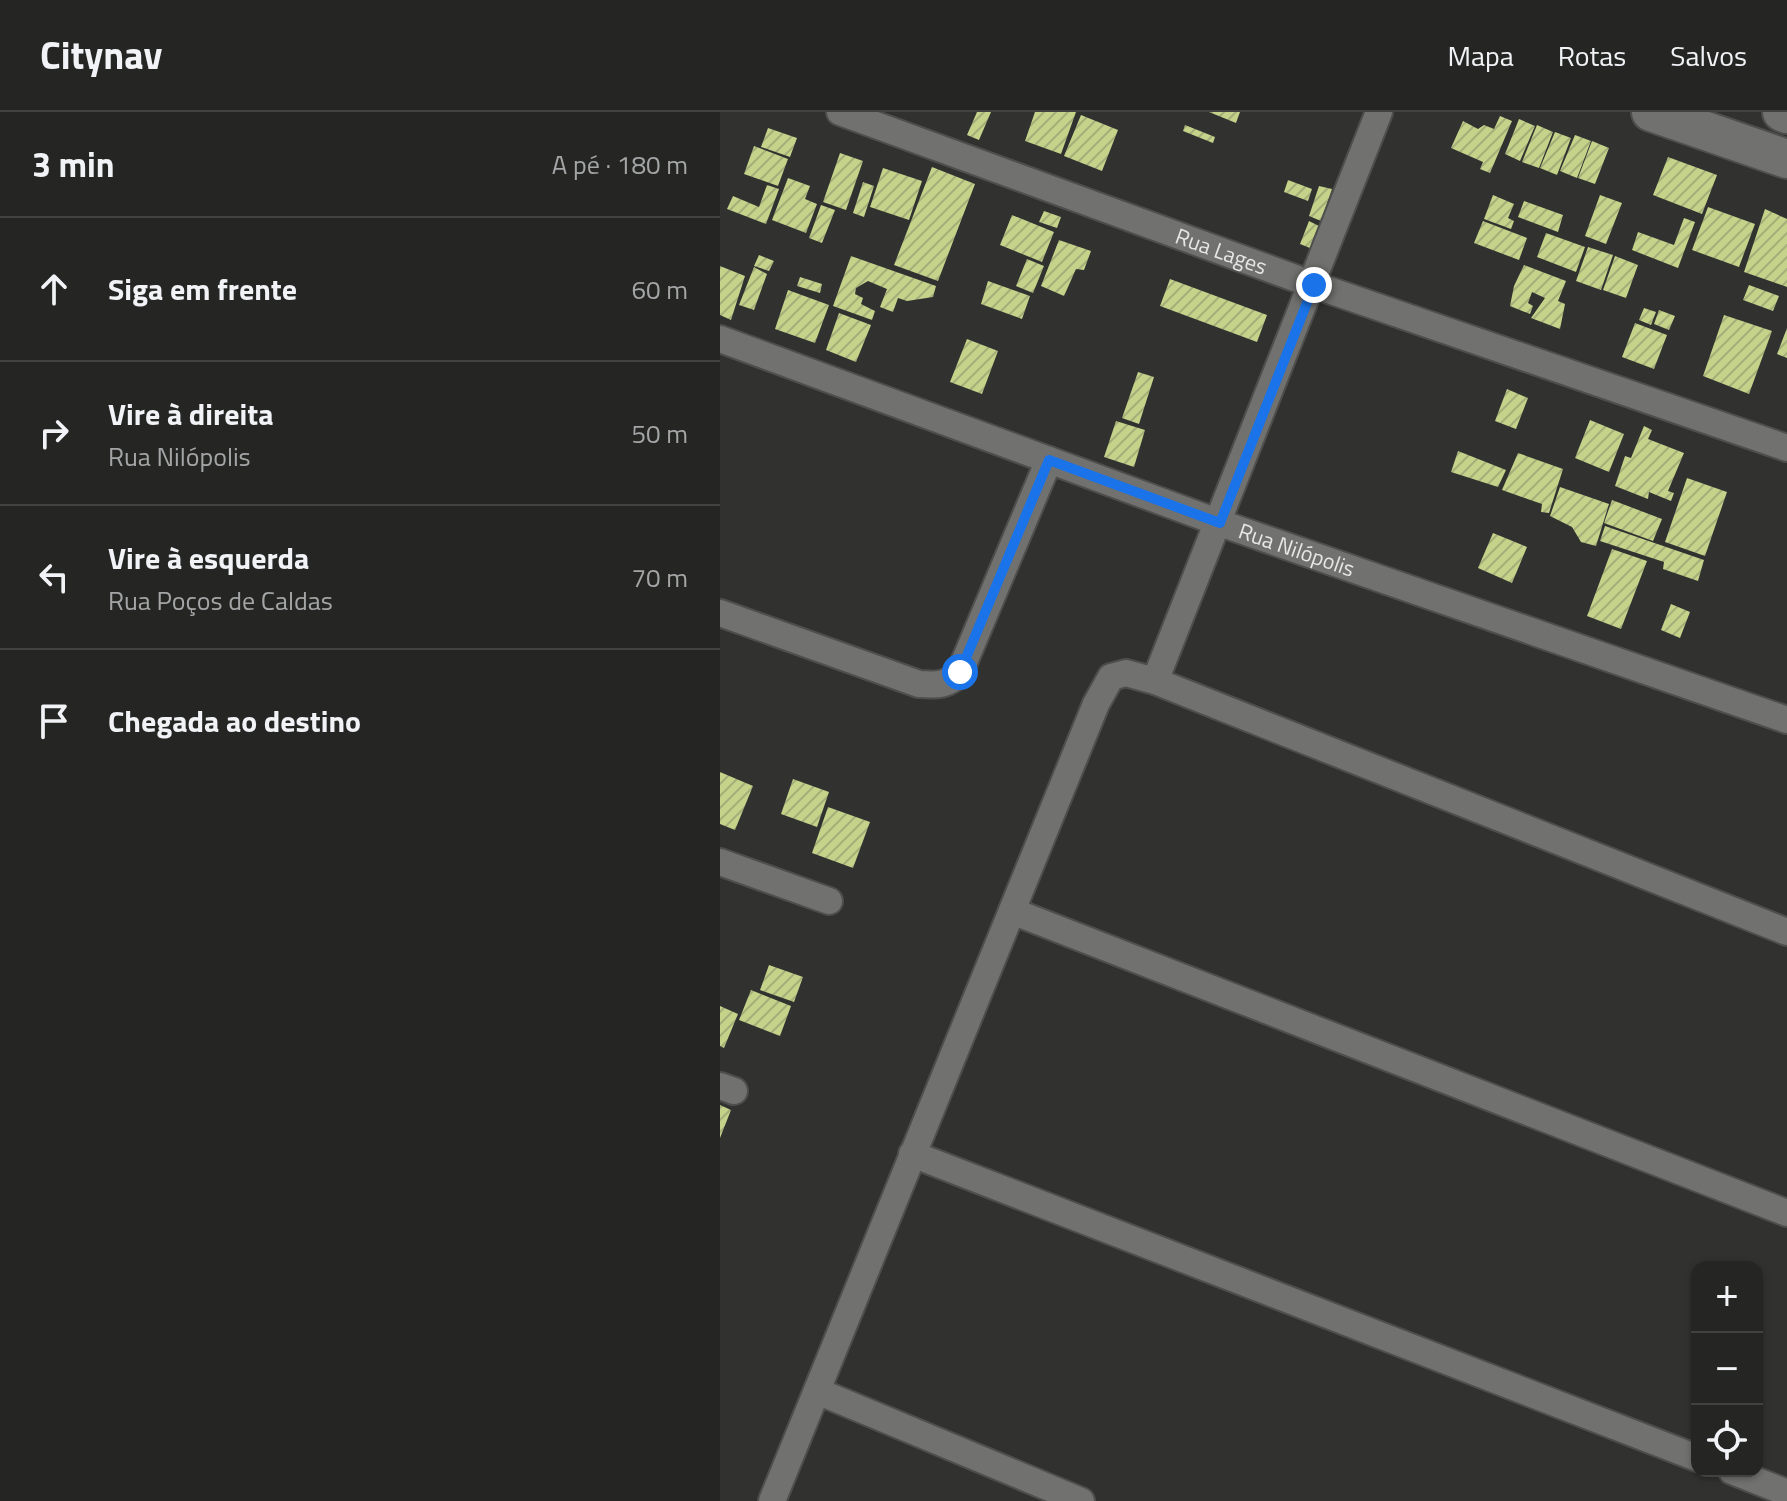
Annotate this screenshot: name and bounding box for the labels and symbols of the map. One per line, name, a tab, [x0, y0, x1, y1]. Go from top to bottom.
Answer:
street label: Rua Lages	[1171, 219, 1272, 284]
route end	[1296, 267, 1332, 303]
street label: Rua Nilópolis	[1234, 514, 1359, 586]
route start	[942, 654, 978, 690]

